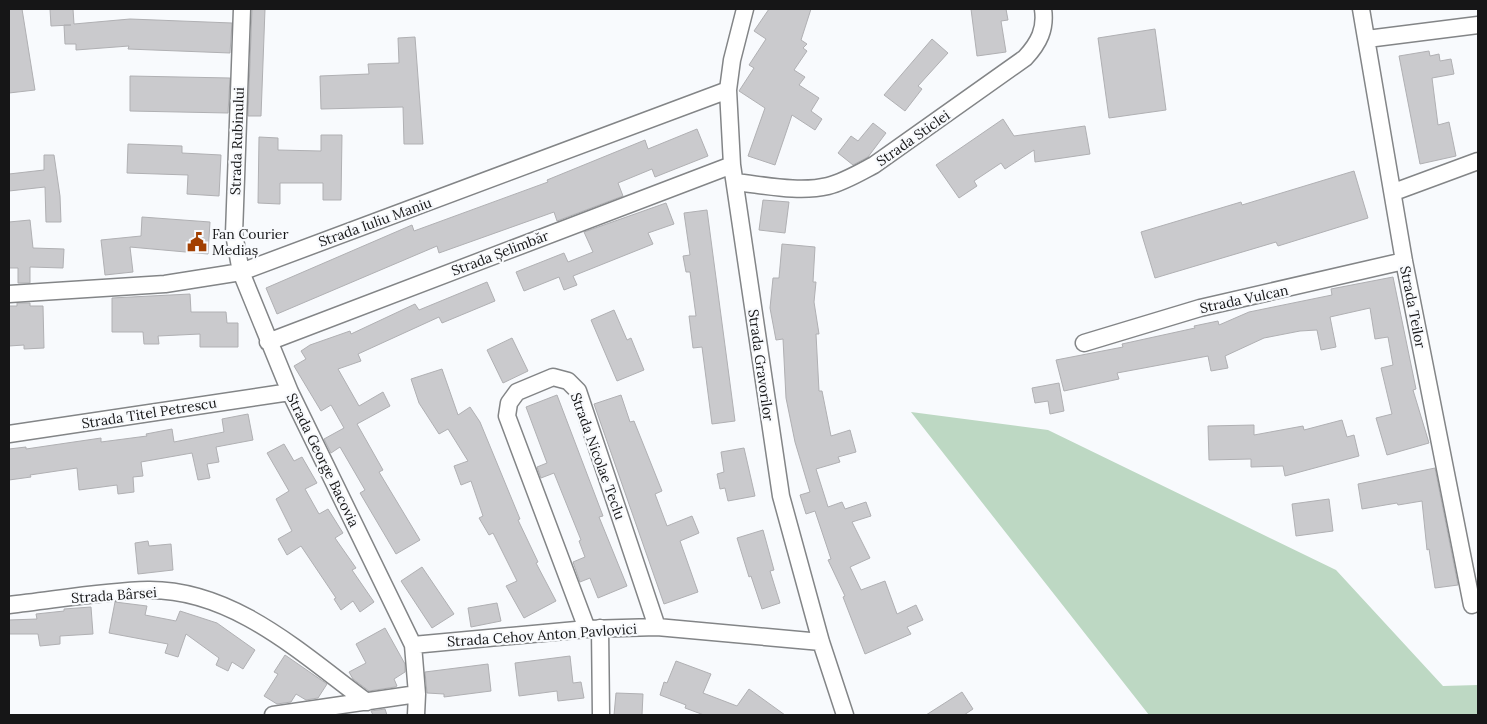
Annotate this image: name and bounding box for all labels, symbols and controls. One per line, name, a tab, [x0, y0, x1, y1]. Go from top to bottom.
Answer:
street label: Strada Rubinului	[226, 87, 248, 195]
street label: Strada Sticlei	[873, 106, 953, 170]
street label: Strada Iuliu Maniu	[316, 193, 434, 251]
place label: Fan Courier Mediaș	[212, 225, 289, 259]
street label: Strada Șelimbăr	[449, 226, 551, 280]
public building icon: Fan Courier Mediaș	[186, 231, 208, 253]
street label: Strada Teilor	[1396, 264, 1430, 350]
street label: Strada Vulcan	[1198, 281, 1290, 317]
street label: Strada Gravorilor	[744, 308, 778, 422]
street label: Strada George Bacovia	[283, 390, 363, 530]
street label: Strada Nicolae Teclu	[567, 390, 629, 522]
street label: Strada Titel Petrescu	[80, 393, 218, 433]
street label: Strada Bârsei	[71, 583, 157, 607]
street label: Strada Cehov Anton Pavlovici	[447, 619, 638, 651]

